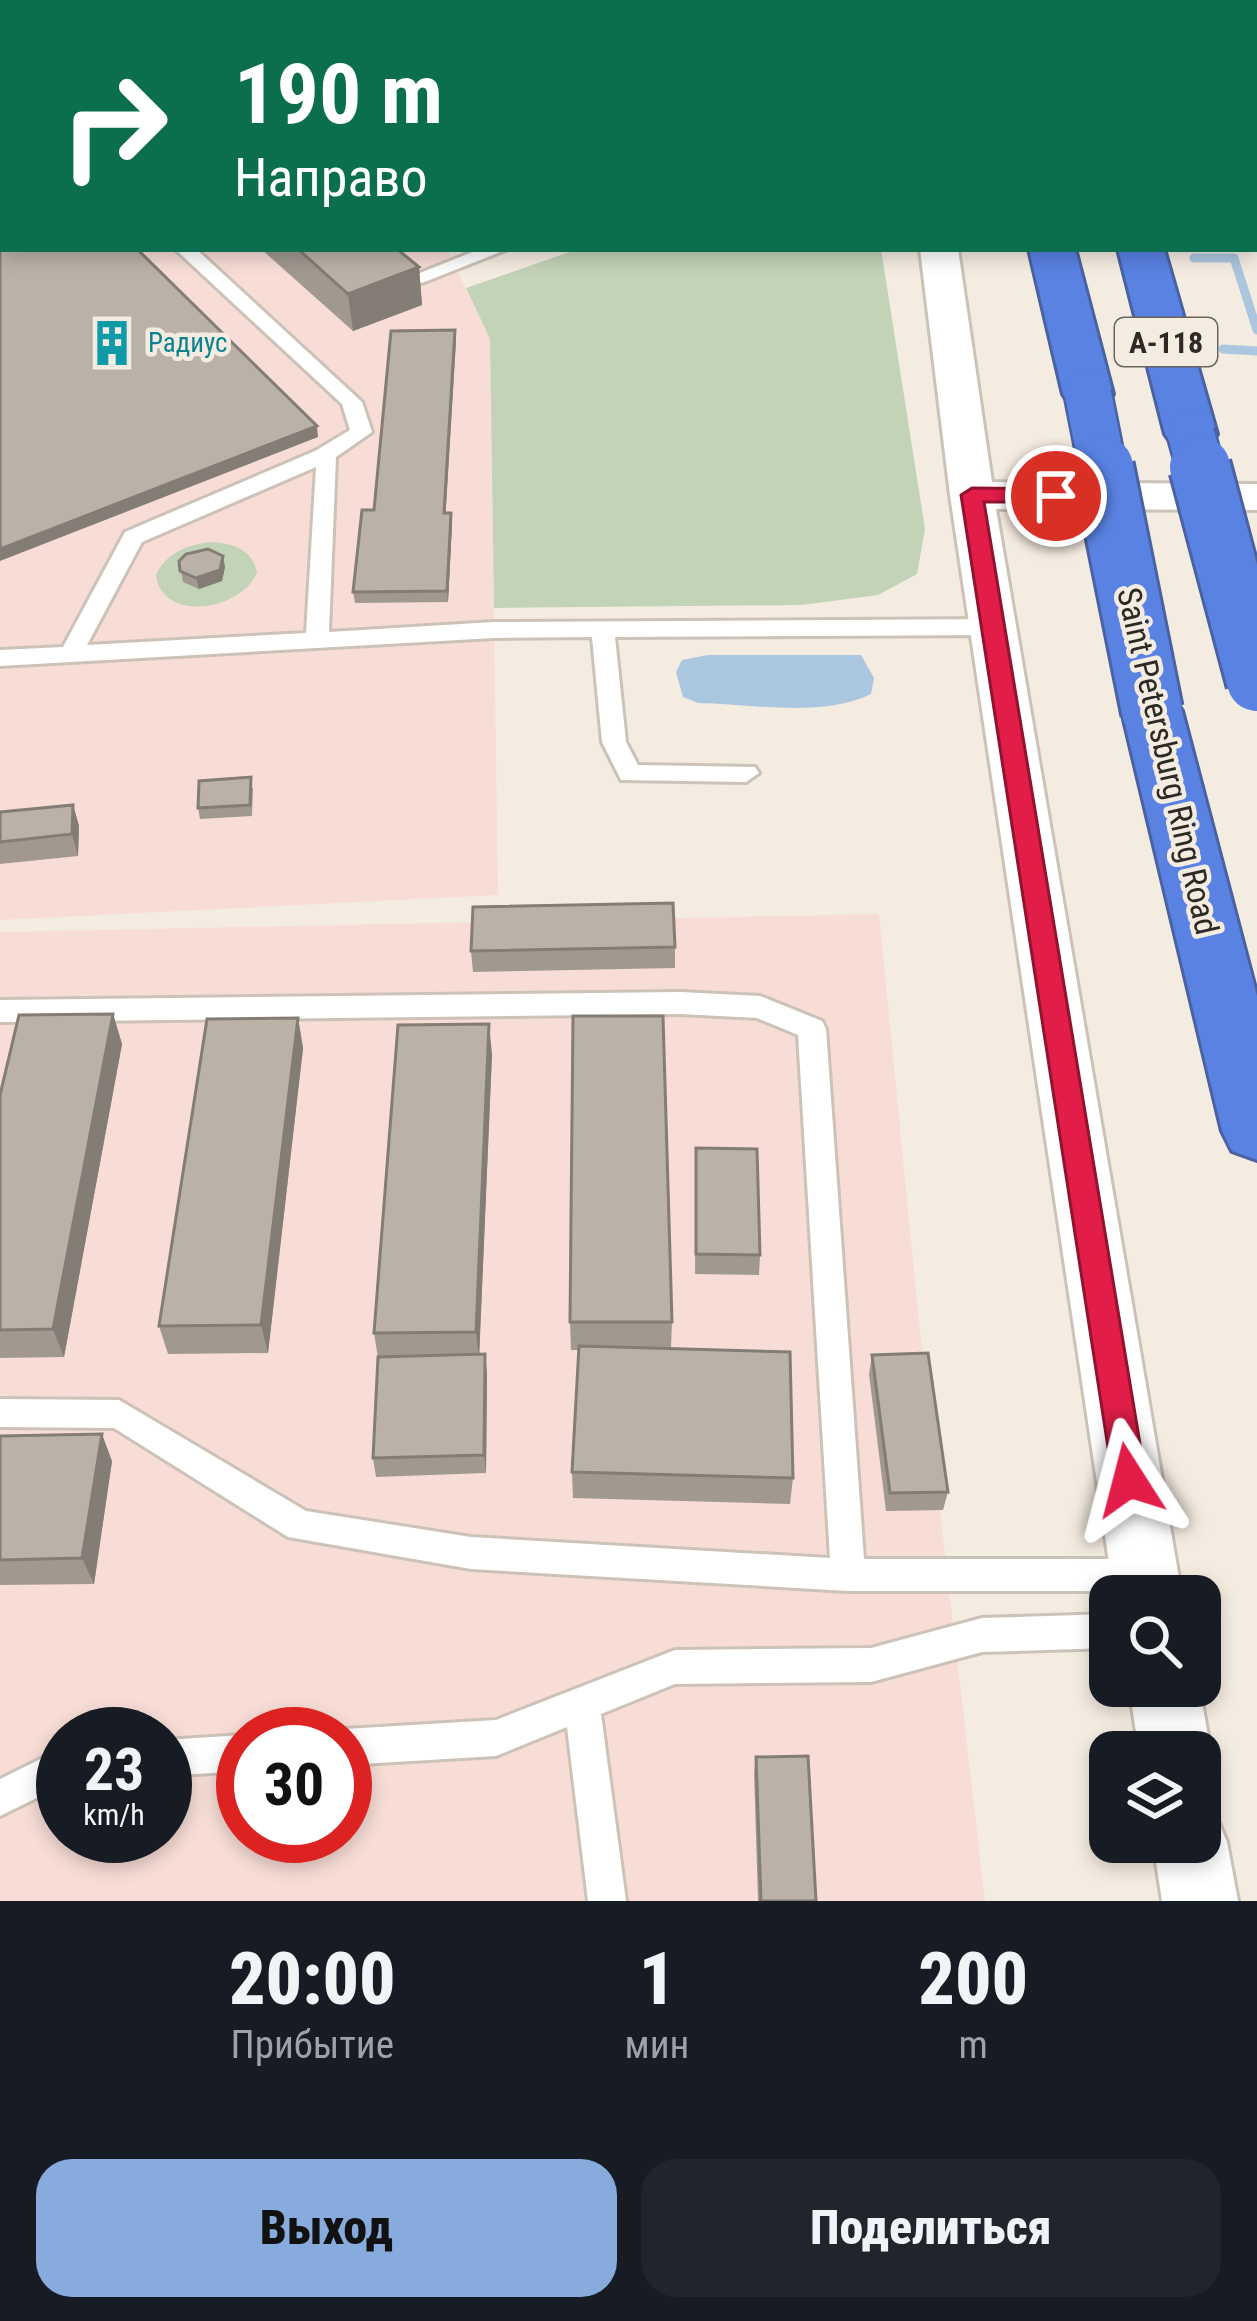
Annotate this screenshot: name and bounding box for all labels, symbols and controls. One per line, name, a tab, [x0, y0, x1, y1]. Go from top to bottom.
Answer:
text: 190 m	[234, 45, 443, 144]
icon: right	[36, 48, 192, 204]
text: Направо	[234, 146, 428, 209]
building icon: Радиус	[87, 318, 137, 368]
road number: А-118	[1115, 318, 1217, 366]
place label: Радиус	[148, 327, 228, 359]
pin	[1005, 445, 1107, 547]
icon: arrive	[1023, 463, 1089, 529]
street label: Saint Petersburg Ring Road	[1109, 584, 1227, 938]
position arrow	[1066, 1417, 1192, 1543]
map controls	[1089, 1575, 1221, 1863]
button: search	[1089, 1575, 1221, 1707]
speed limit sign: 30	[216, 1707, 372, 1863]
button: layers	[1089, 1731, 1221, 1863]
text: 23	[84, 1734, 144, 1805]
text: km/h	[83, 1797, 145, 1832]
text: 20:00	[229, 1937, 396, 2022]
text: 1	[639, 1937, 675, 2022]
text: 200	[918, 1937, 1028, 2022]
text: Прибытие	[231, 2022, 394, 2068]
text: мин	[625, 2022, 689, 2068]
text: m	[959, 2022, 988, 2068]
button: Выход	[36, 2159, 617, 2297]
button: Поделиться	[641, 2159, 1221, 2297]

